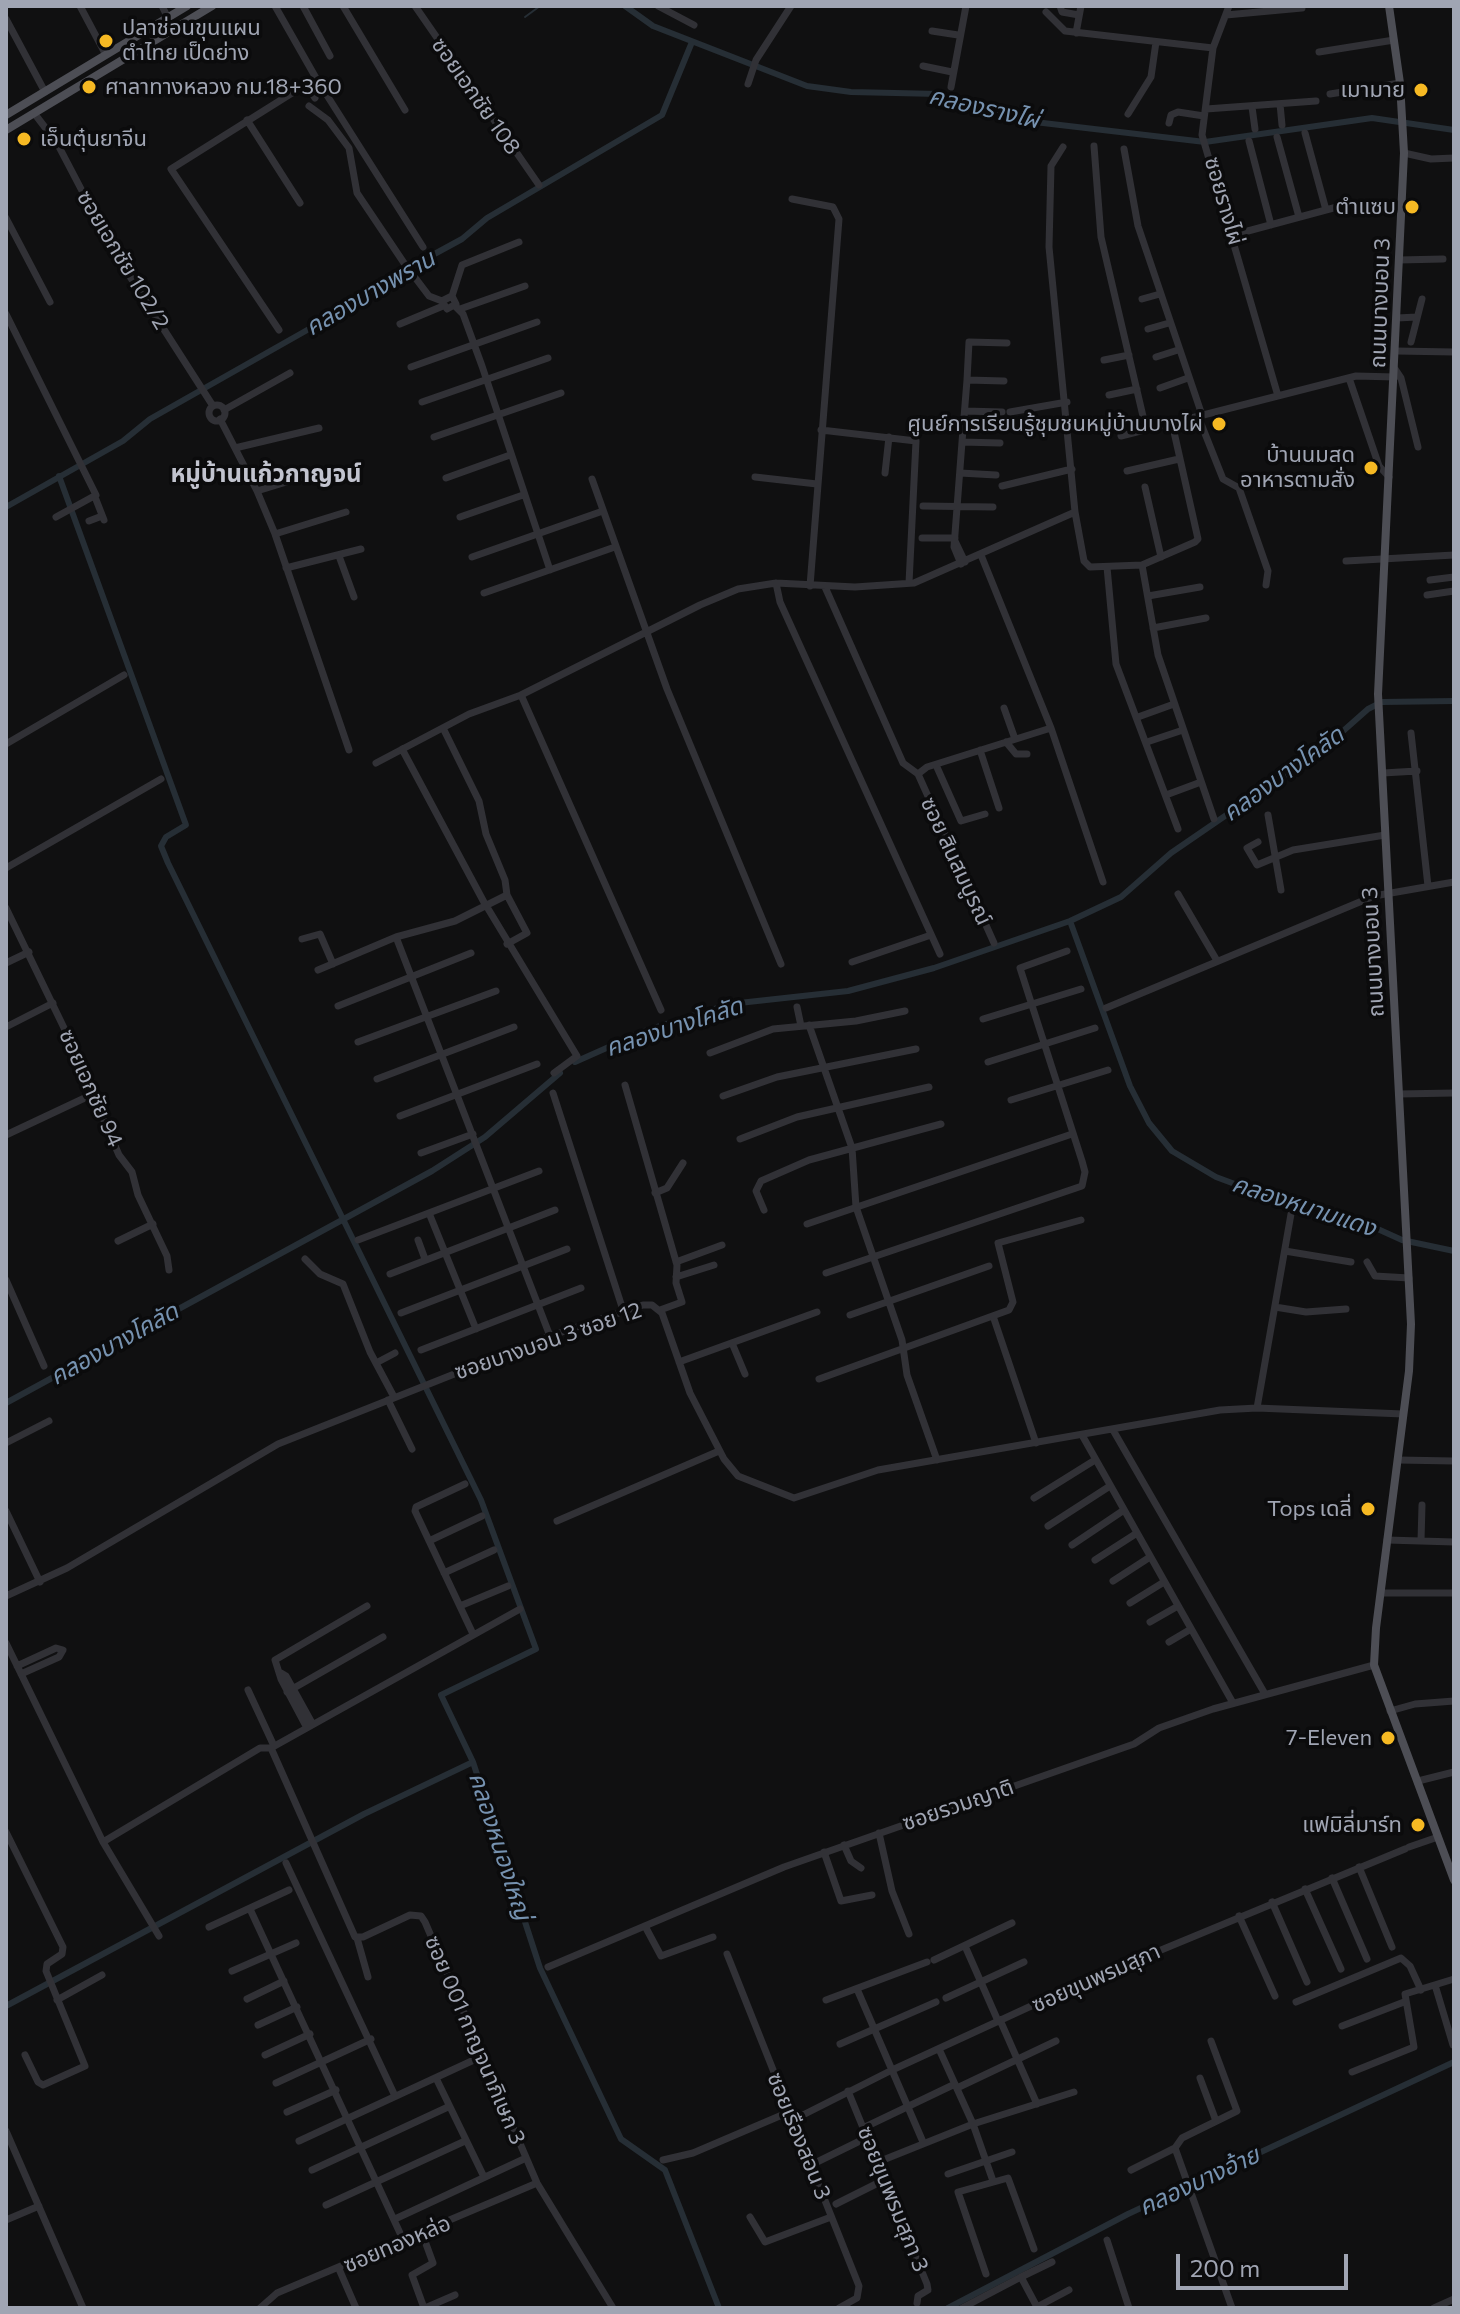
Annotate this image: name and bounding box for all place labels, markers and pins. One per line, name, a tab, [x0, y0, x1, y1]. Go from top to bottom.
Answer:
place label: ปลาช่อนขุนแผน ตำไทย เป็ดย่าง	[122, 15, 261, 66]
marker: ปลาช่อนขุนแผน ตำไทย เป็ดย่าง	[97, 32, 115, 50]
place label: ศาลาทางหลวง กม.18+360	[105, 74, 342, 100]
place label: เมามาย	[1341, 77, 1405, 103]
marker: ศาลาทางหลวง กม.18+360	[80, 78, 98, 96]
marker: เมามาย	[1412, 81, 1430, 99]
place label: เอ็นตุ๋นยาจีน	[40, 126, 147, 152]
marker: เอ็นตุ๋นยาจีน	[15, 130, 33, 148]
place label: ตำแซบ	[1335, 194, 1396, 220]
marker: ตำแซบ	[1403, 198, 1421, 216]
place label: ศูนย์การเรียนรู้ชุมชนหมู่บ้านบางไผ่	[907, 411, 1203, 437]
marker: ศูนย์การเรียนรู้ชุมชนหมู่บ้านบางไผ่	[1210, 415, 1228, 433]
place label: บ้านนมสด อาหารตามสั่ง	[1240, 442, 1355, 494]
marker: บ้านนมสด อาหารตามสั่ง	[1362, 459, 1380, 477]
place label: Tops เดลี่	[1267, 1496, 1352, 1522]
marker: Tops เดลี่	[1359, 1500, 1377, 1518]
place label: 7-Eleven	[1286, 1725, 1372, 1751]
marker: 7-Eleven	[1379, 1729, 1397, 1747]
place label: แฟมิลี่มาร์ท	[1302, 1812, 1402, 1838]
marker: แฟมิลี่มาร์ท	[1409, 1816, 1427, 1834]

